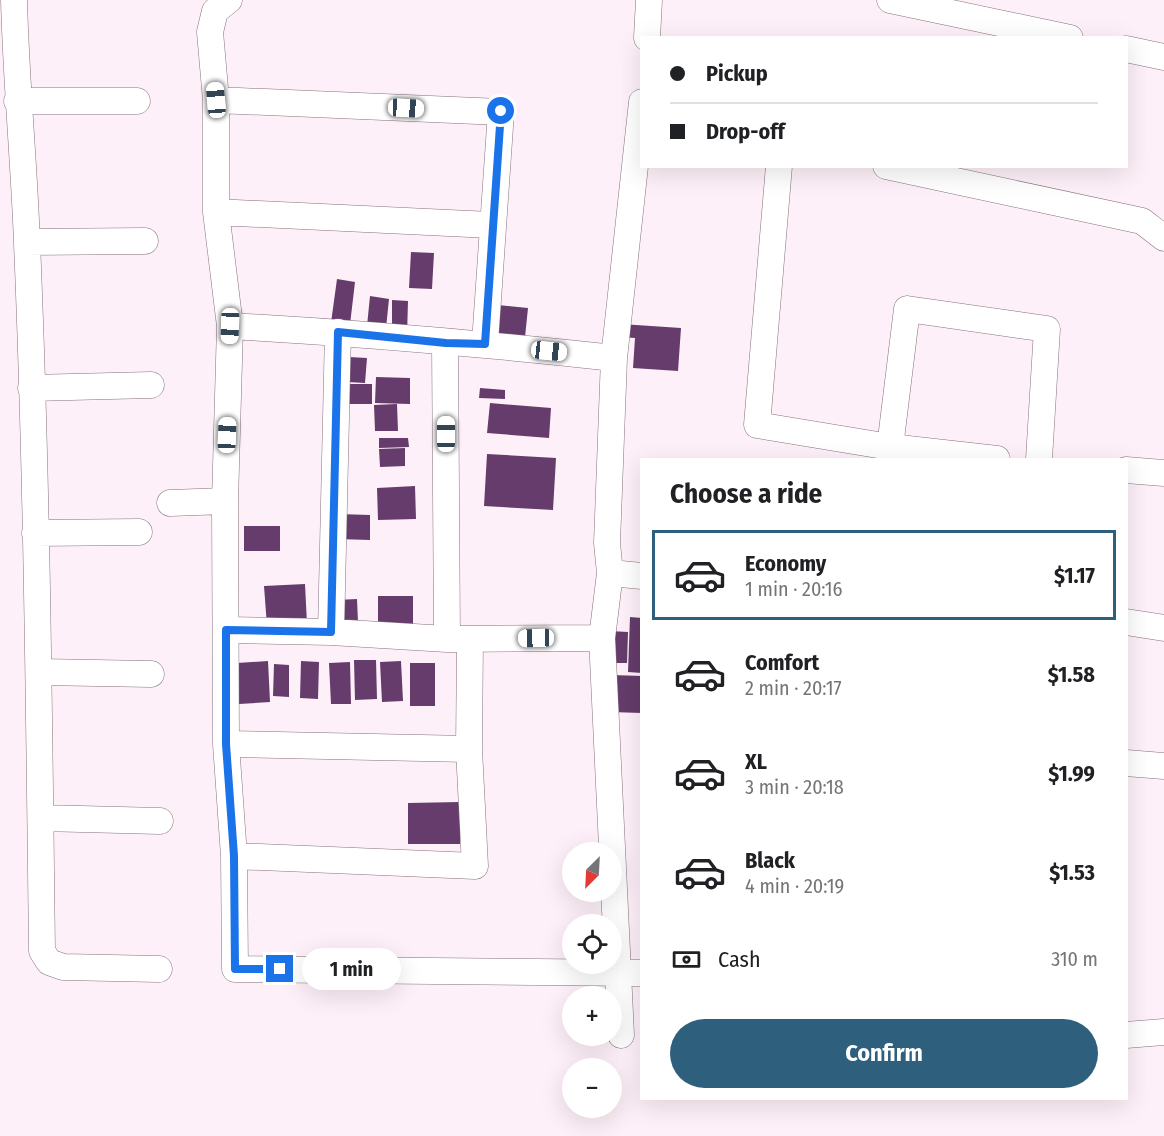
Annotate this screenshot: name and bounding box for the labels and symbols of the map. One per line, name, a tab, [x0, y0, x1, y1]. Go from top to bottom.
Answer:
car	[205, 81, 227, 119]
route start	[487, 97, 514, 124]
car	[388, 98, 424, 118]
car	[220, 308, 240, 344]
car	[530, 340, 568, 362]
car	[437, 416, 455, 452]
car	[217, 417, 237, 453]
car	[518, 629, 554, 647]
north arrow	[562, 842, 622, 902]
callout: 1 min	[301, 948, 400, 990]
route end	[266, 955, 293, 982]

